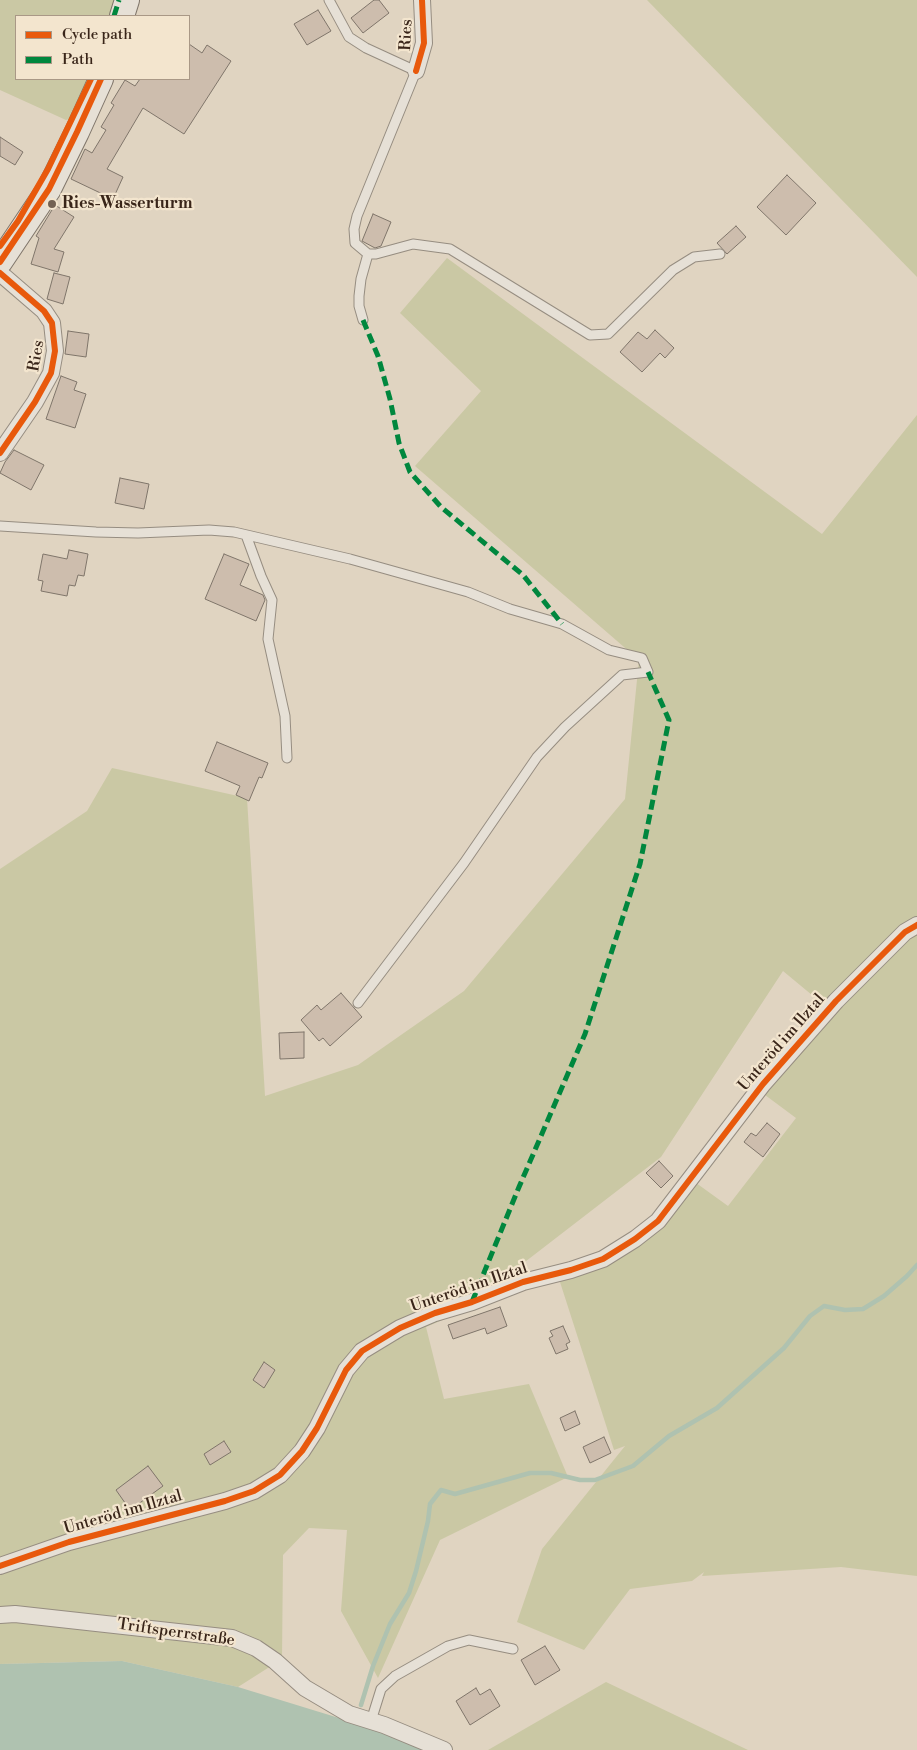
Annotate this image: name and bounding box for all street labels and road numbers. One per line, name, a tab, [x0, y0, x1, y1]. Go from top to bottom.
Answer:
street label: Ries	[397, 19, 417, 51]
street label: Ries	[25, 339, 49, 373]
street label: Unteröd im Ilztal	[735, 990, 829, 1096]
street label: Unteröd im Ilztal	[408, 1259, 530, 1317]
street label: Unteröd im Ilztal	[61, 1487, 185, 1539]
street label: Triftsperrstraße	[116, 1615, 236, 1651]

